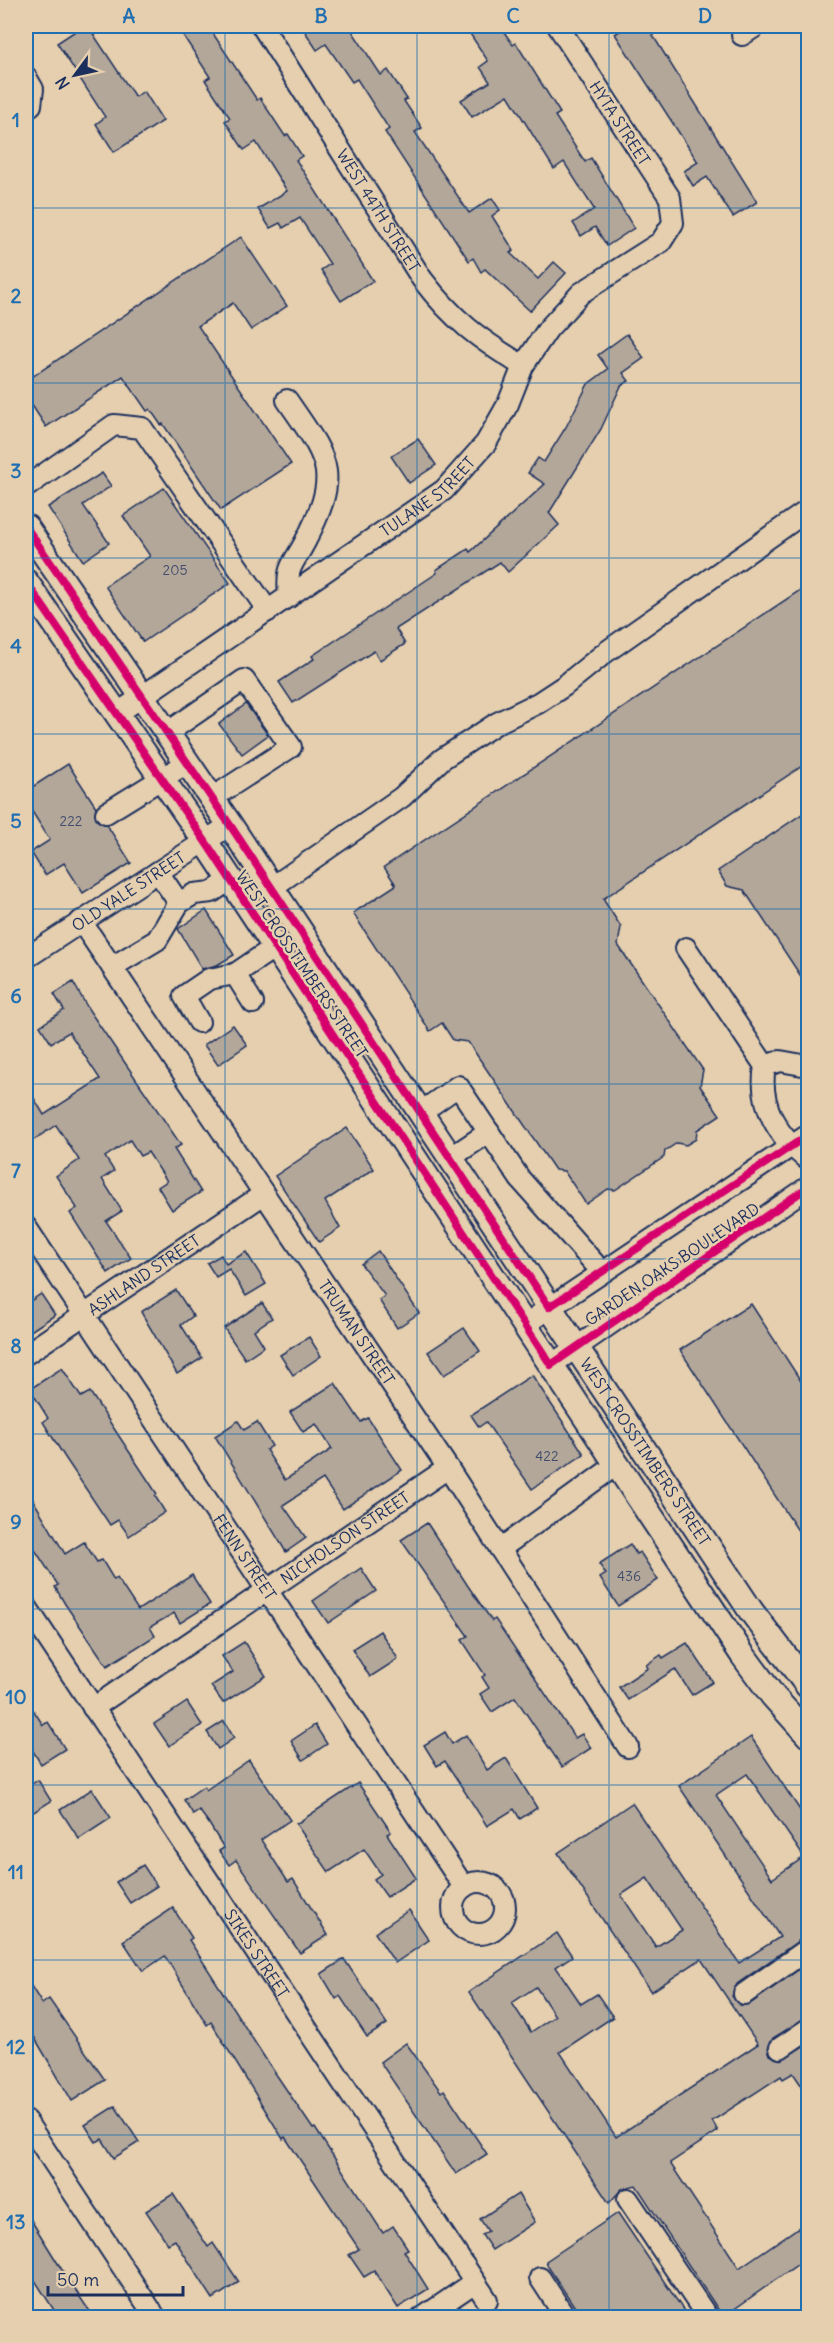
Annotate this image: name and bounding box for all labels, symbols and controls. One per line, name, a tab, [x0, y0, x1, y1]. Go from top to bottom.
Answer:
text: A	[123, 3, 136, 28]
text: B	[314, 3, 328, 28]
text: C	[506, 3, 520, 28]
text: D	[698, 3, 712, 28]
north arrow	[45, 45, 105, 105]
text: N	[51, 73, 74, 93]
street label: HYTA STREET	[585, 77, 655, 169]
text: 1	[12, 107, 20, 132]
street label: WEST 44TH STREET	[332, 145, 425, 275]
text: 2	[11, 283, 22, 308]
street label: TULANE STREET	[376, 452, 479, 541]
text: 3	[10, 458, 22, 483]
house number: 205	[163, 561, 187, 579]
text: 4	[10, 633, 22, 658]
text: 5	[10, 808, 22, 833]
house number: 222	[59, 812, 83, 830]
street label: OLD YALE STREET	[68, 847, 189, 936]
street label: WEST CROSSTIMBERS STREET	[232, 867, 372, 1061]
text: 6	[10, 983, 22, 1008]
text: 7	[11, 1158, 21, 1183]
street label: GARDEN OAKS BOULEVARD	[581, 1198, 763, 1330]
street label: ASHLAND STREET	[84, 1230, 204, 1319]
street label: TRUMAN STREET	[314, 1276, 399, 1388]
text: 8	[10, 1333, 22, 1358]
street label: WEST CROSSTIMBERS STREET	[576, 1354, 715, 1550]
house number: 422	[535, 1447, 559, 1465]
street label: NICHOLSON STREET	[276, 1487, 413, 1588]
text: 9	[10, 1509, 22, 1534]
street label: FENN STREET	[209, 1510, 281, 1604]
house number: 436	[617, 1567, 641, 1585]
text: 10	[5, 1684, 27, 1709]
text: 11	[8, 1859, 24, 1884]
street label: SIKES STREET	[220, 1905, 293, 2001]
text: 12	[7, 2034, 25, 2059]
text: 13	[6, 2209, 26, 2234]
scale bar	[48, 2259, 183, 2297]
text: 50 m	[57, 2268, 99, 2291]

